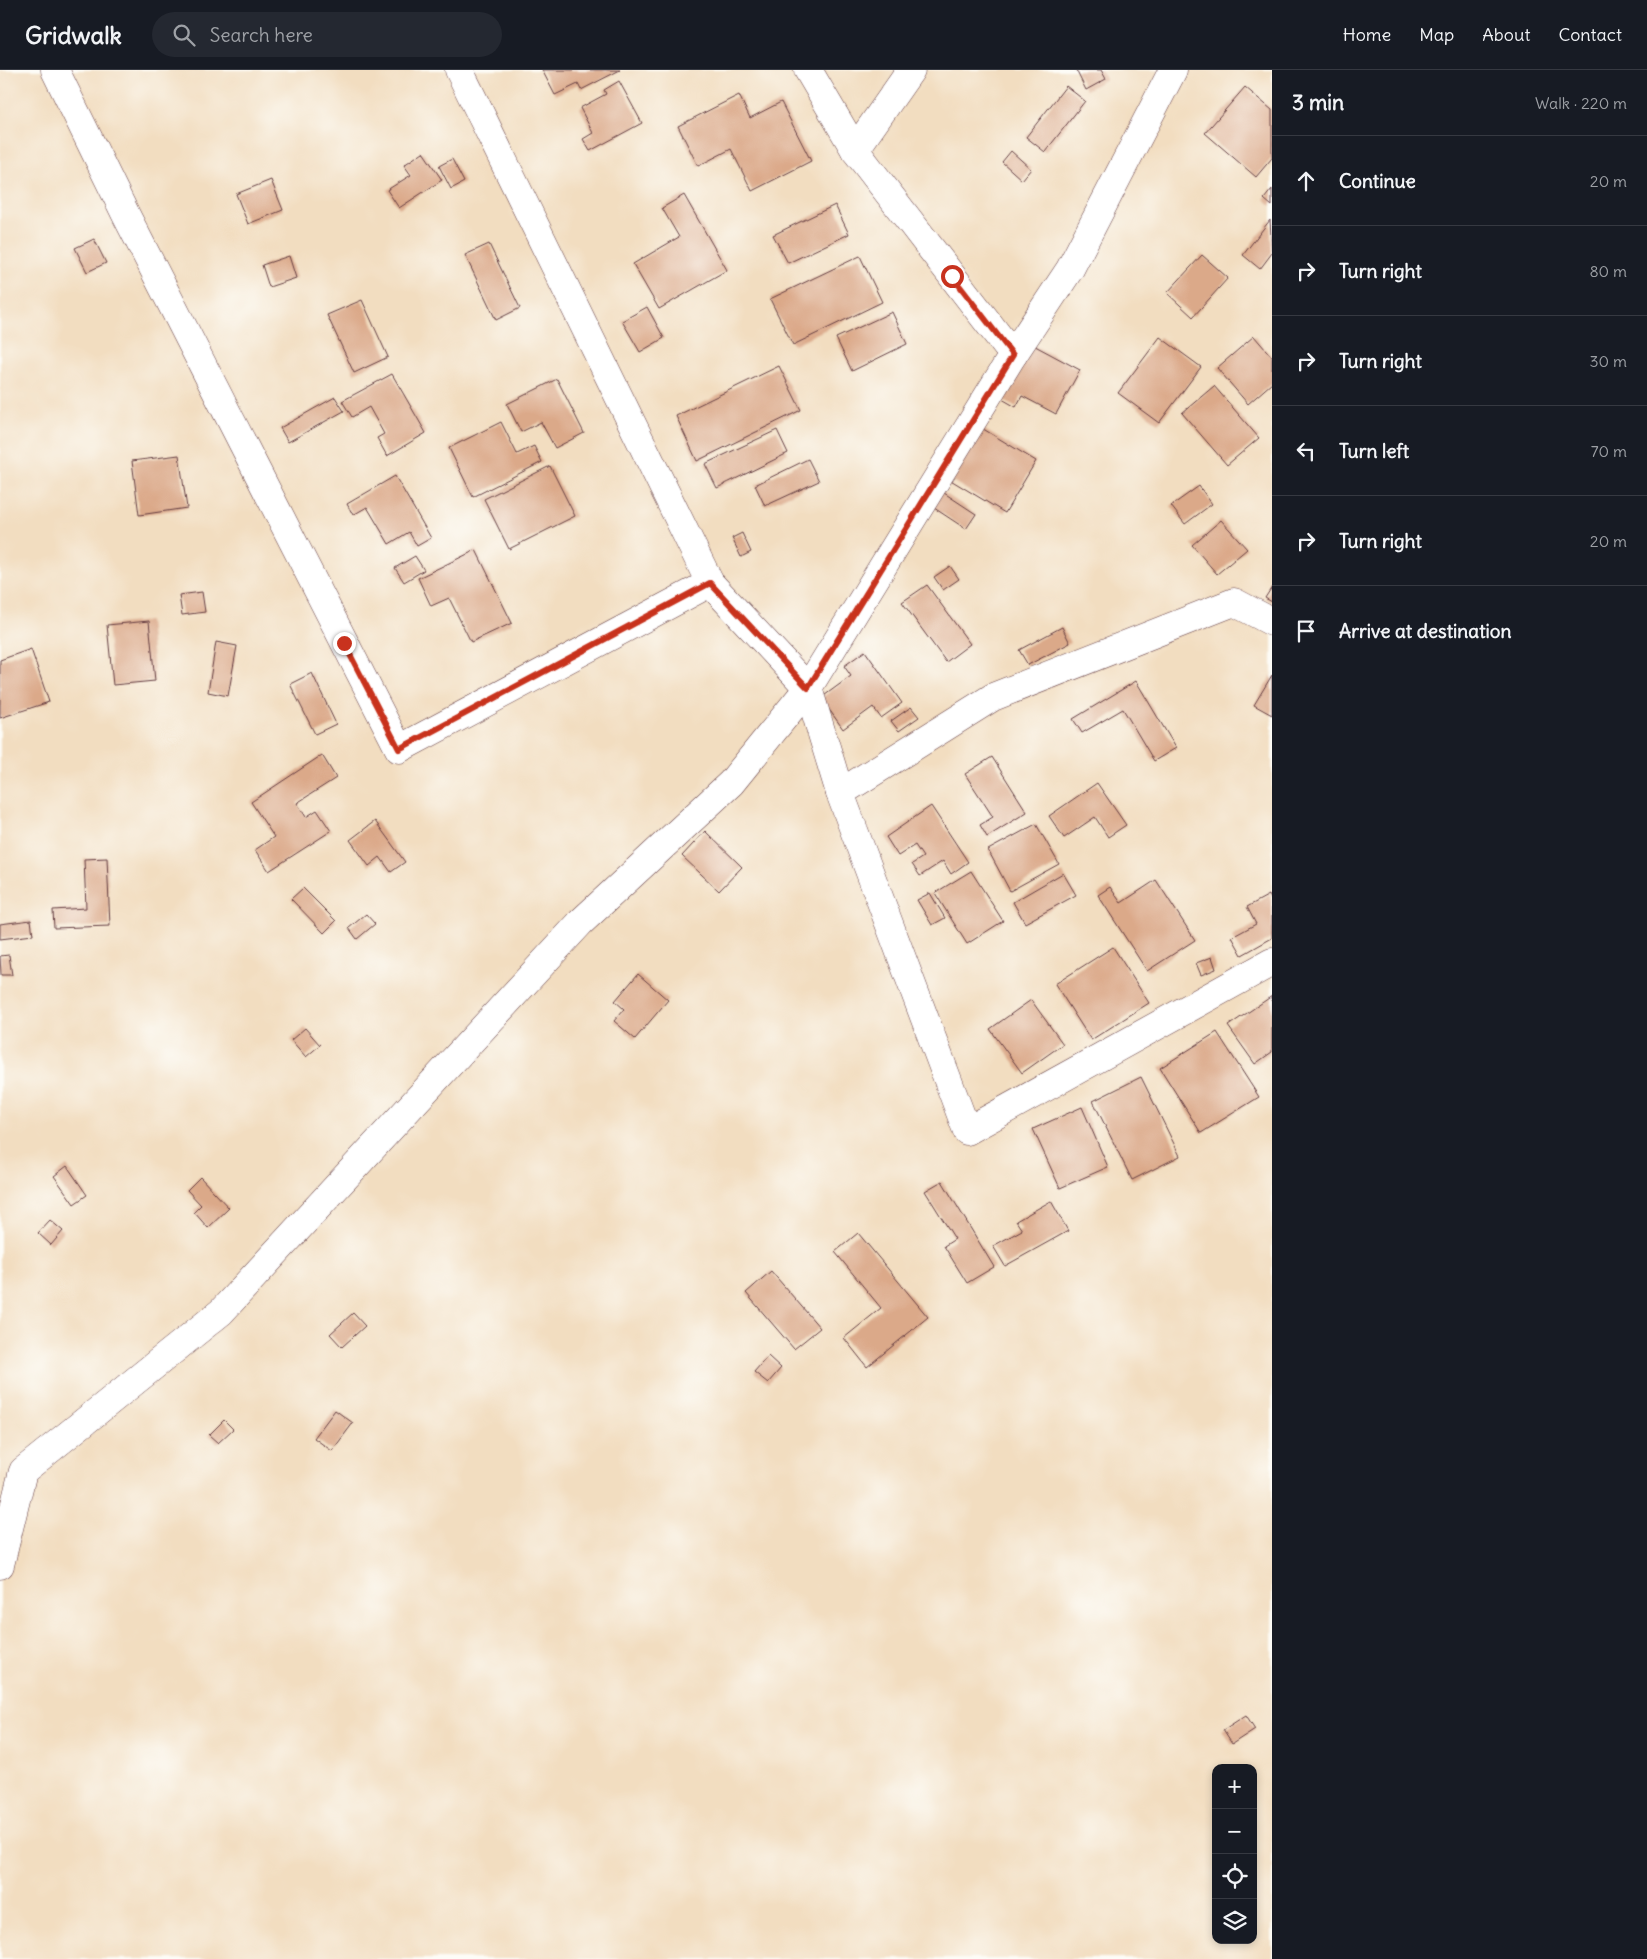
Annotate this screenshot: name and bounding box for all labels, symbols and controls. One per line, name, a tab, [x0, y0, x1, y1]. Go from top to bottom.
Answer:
search box	[152, 12, 502, 57]
text: Gridwalk	[25, 20, 122, 50]
icon: search	[170, 21, 198, 49]
text: Search here	[210, 23, 313, 47]
text: Home	[1343, 23, 1391, 46]
text: Map	[1419, 23, 1454, 46]
text: About	[1482, 23, 1530, 46]
text: Contact	[1558, 23, 1622, 46]
text: 3 min	[1292, 89, 1344, 116]
text: Walk · 220 m	[1535, 93, 1627, 113]
icon: ahead	[1292, 167, 1320, 195]
text: Continue	[1339, 169, 1416, 193]
text: 20 m	[1590, 171, 1627, 191]
icon: right	[1292, 257, 1320, 285]
text: Turn right	[1339, 259, 1422, 283]
text: 80 m	[1589, 261, 1627, 281]
route start	[941, 265, 964, 288]
icon: right	[1292, 347, 1320, 375]
text: Turn right	[1339, 349, 1422, 373]
text: 30 m	[1590, 351, 1627, 371]
icon: left	[1292, 437, 1320, 465]
text: Turn left	[1339, 439, 1409, 463]
text: 70 m	[1591, 441, 1627, 461]
icon: right	[1292, 527, 1320, 555]
text: Turn right	[1339, 529, 1422, 553]
text: 20 m	[1590, 531, 1627, 551]
icon: arrive	[1292, 617, 1320, 645]
text: Arrive at destination	[1339, 619, 1512, 643]
route end	[333, 632, 356, 655]
map controls	[1212, 1764, 1257, 1944]
button: +	[1212, 1764, 1257, 1809]
button: −	[1212, 1809, 1257, 1854]
button: locate	[1212, 1854, 1257, 1899]
button: layers	[1212, 1899, 1257, 1944]

